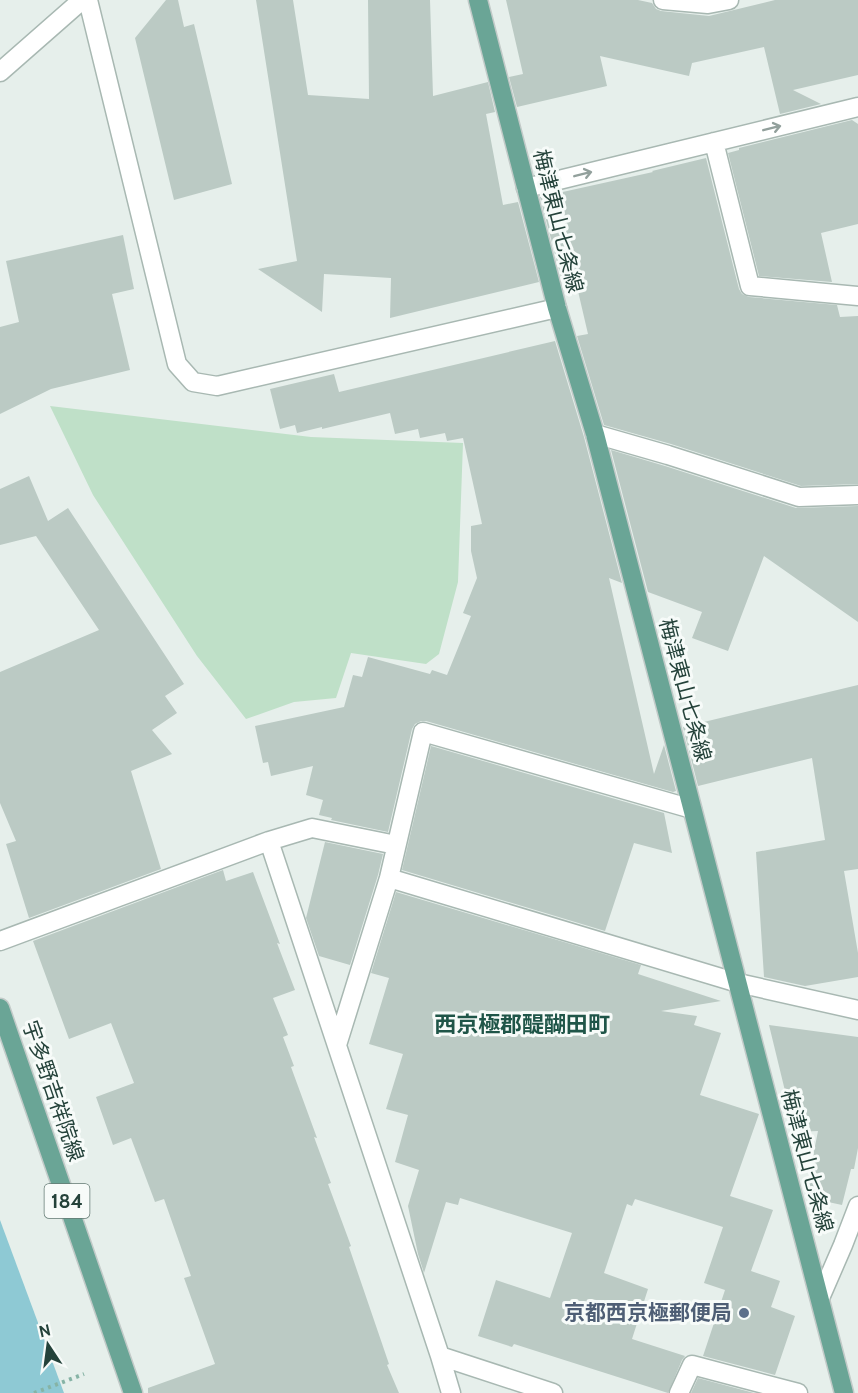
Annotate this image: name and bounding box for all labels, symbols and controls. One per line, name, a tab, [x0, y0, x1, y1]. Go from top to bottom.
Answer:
one-way arrow	[763, 122, 782, 134]
street label: 梅津東山七条線	[529, 147, 588, 295]
one-way arrow	[573, 168, 592, 180]
street label: 梅津東山七条線	[654, 616, 717, 764]
district label: 西京極郡醍醐田町	[434, 1011, 610, 1038]
street label: 宇多野吉祥院線	[18, 1017, 89, 1164]
street label: 梅津東山七条線	[776, 1087, 839, 1235]
road number: 184	[44, 1184, 90, 1218]
place label: 京都西京極郵便局	[564, 1300, 732, 1325]
marker: 京都西京極郵便局	[737, 1306, 751, 1320]
north arrow	[18, 1315, 78, 1375]
text: N	[37, 1320, 52, 1341]

